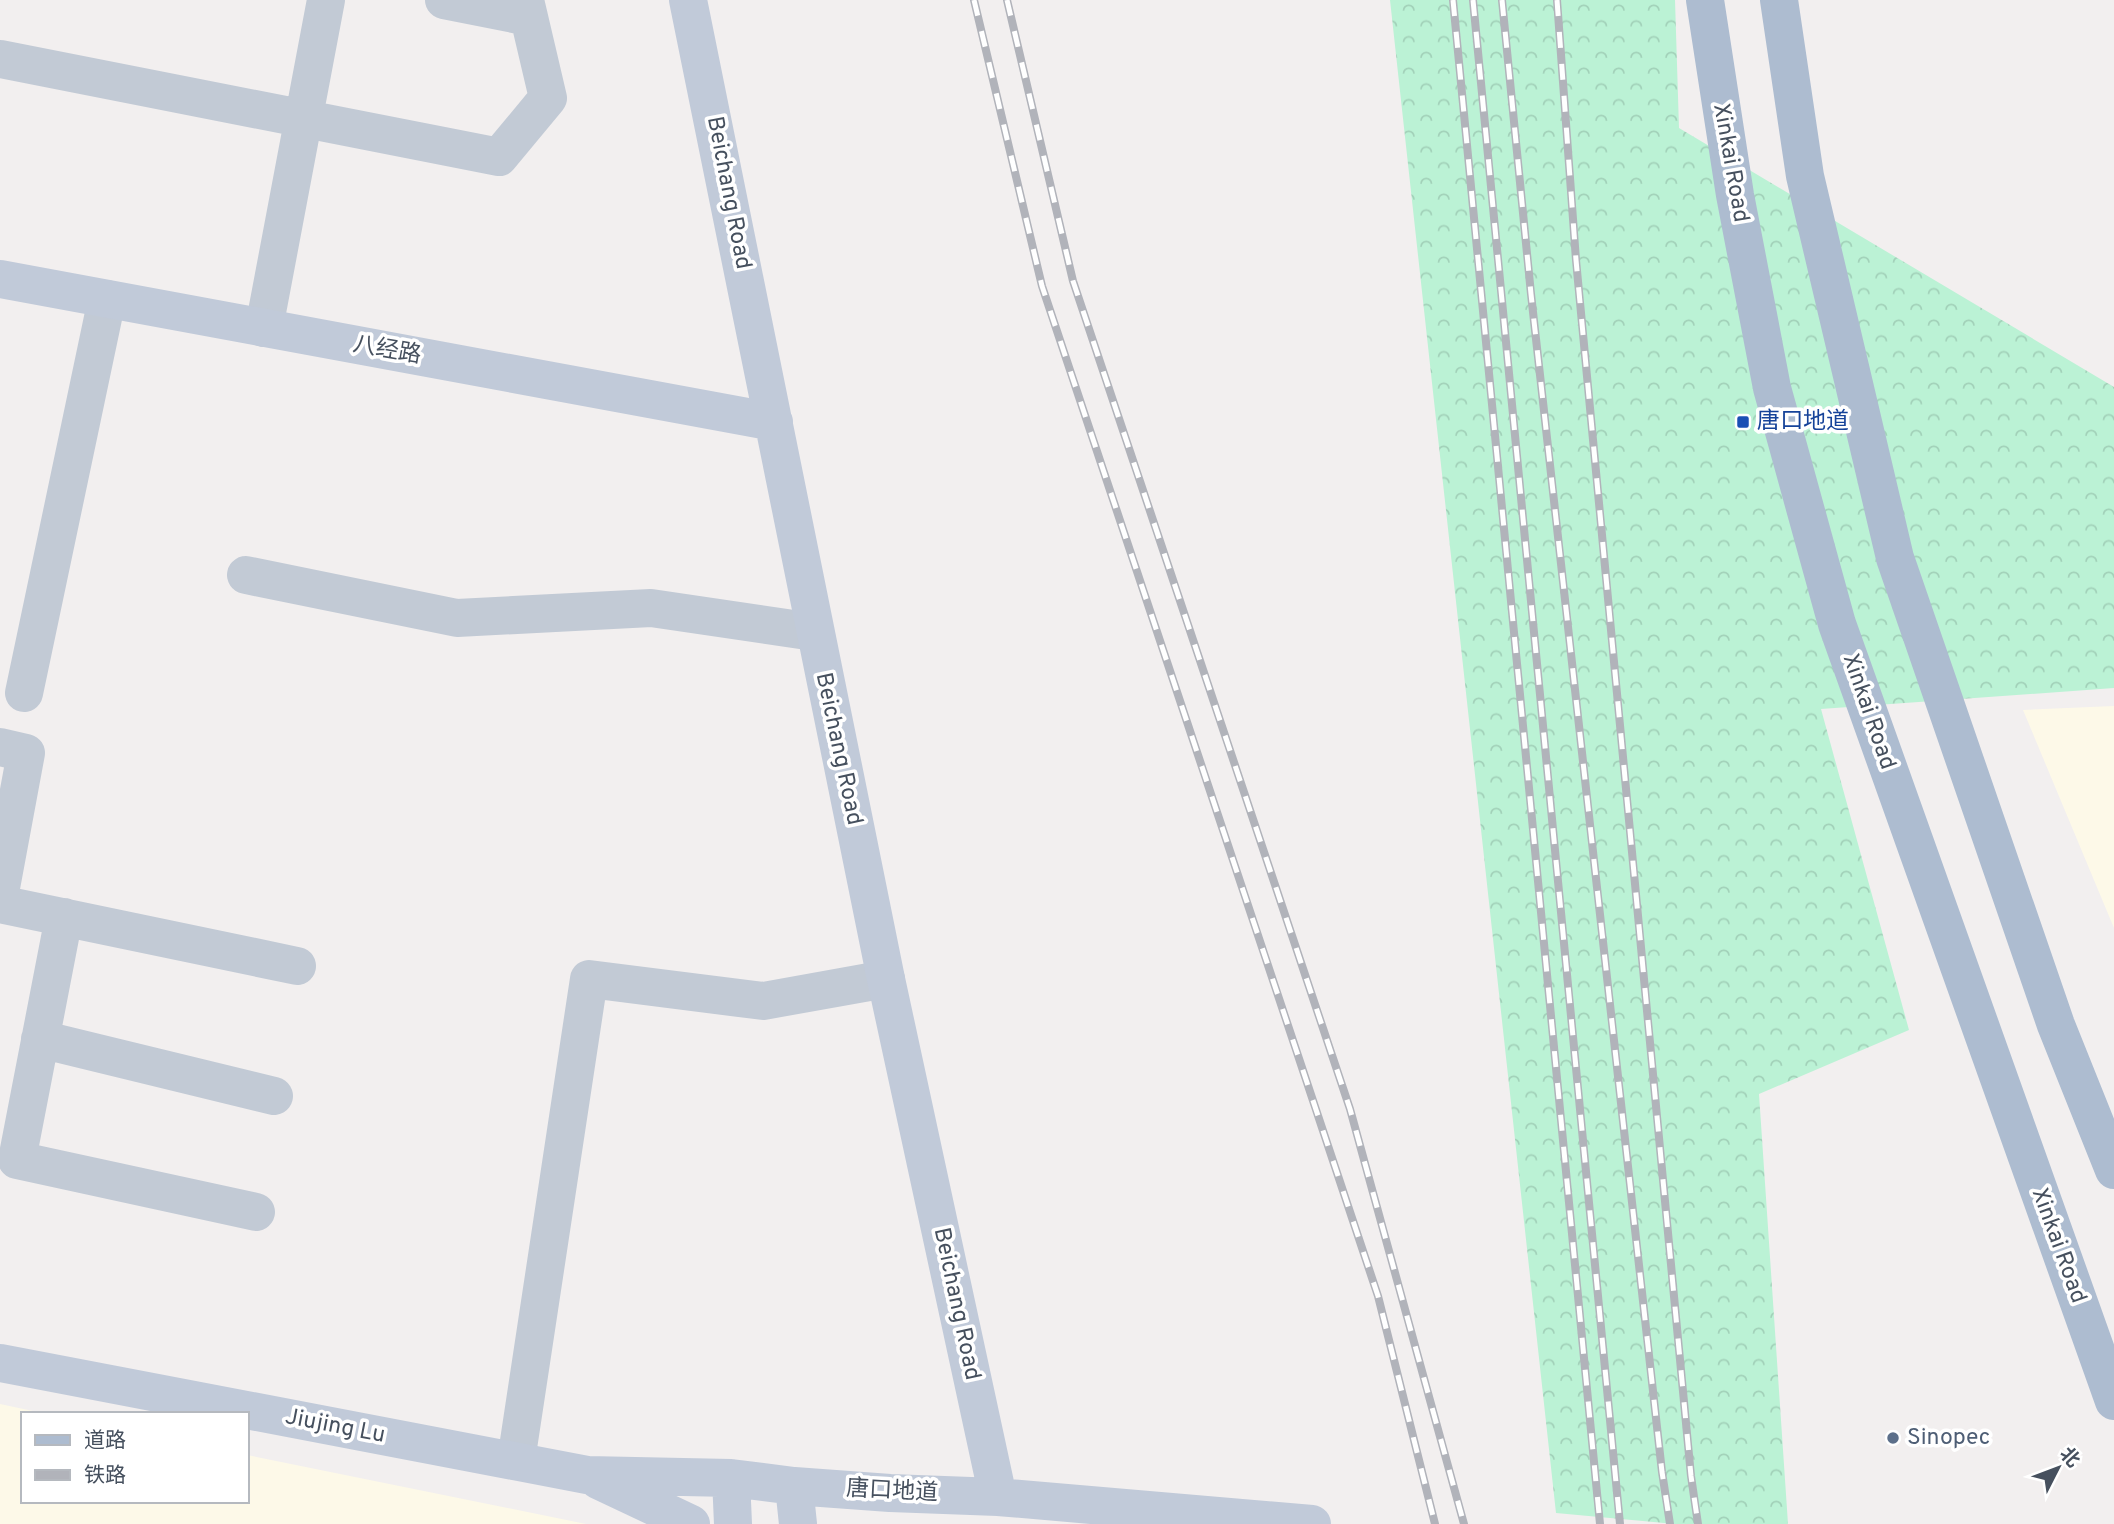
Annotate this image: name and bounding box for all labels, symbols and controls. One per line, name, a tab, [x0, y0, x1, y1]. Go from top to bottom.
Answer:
street label: Xinkai Road	[1705, 101, 1755, 225]
street label: Beichang Road	[699, 114, 757, 272]
street label: 八经路	[351, 331, 423, 371]
place label: 唐口地道	[1757, 408, 1849, 437]
marker: 唐口地道	[1735, 414, 1751, 430]
street label: Xinkai Road	[1835, 650, 1901, 774]
street label: Beichang Road	[808, 670, 868, 828]
street label: Xinkai Road	[2024, 1184, 2092, 1308]
street label: Beichang Road	[926, 1225, 986, 1383]
street label: Jiujing Lu	[283, 1403, 387, 1451]
legend	[21, 1412, 248, 1503]
place label: Sinopec	[1907, 1424, 1990, 1453]
text: 道路	[84, 1428, 126, 1455]
marker: Sinopec	[1885, 1430, 1901, 1446]
north arrow	[2023, 1433, 2093, 1503]
text: 北	[2054, 1443, 2084, 1473]
text: 铁路	[84, 1463, 126, 1490]
street label: 唐口地道	[845, 1475, 939, 1509]

